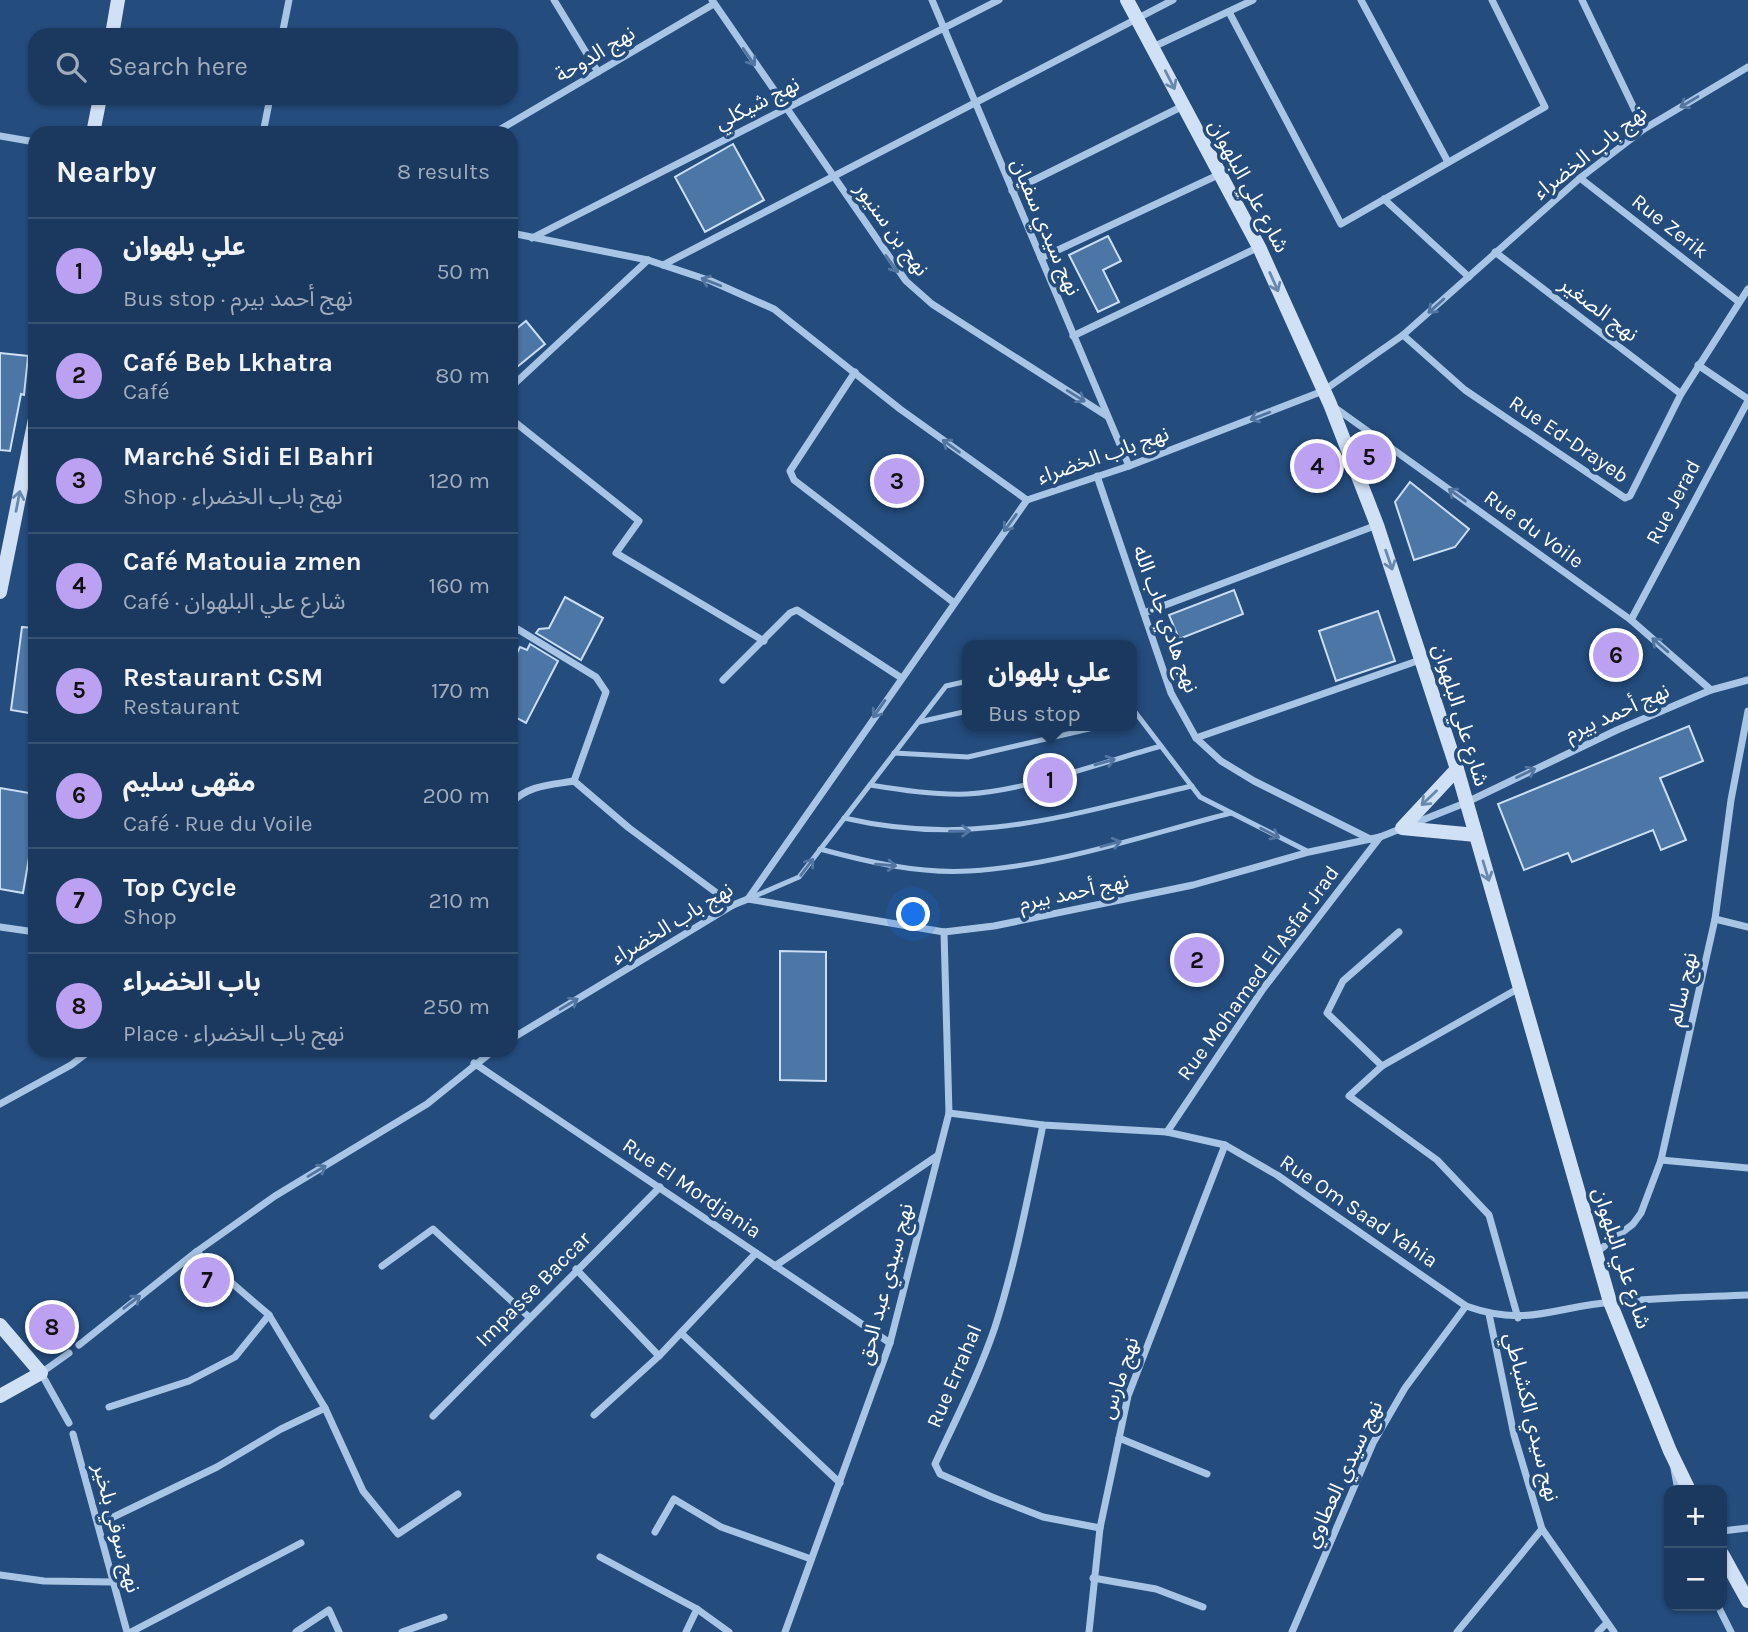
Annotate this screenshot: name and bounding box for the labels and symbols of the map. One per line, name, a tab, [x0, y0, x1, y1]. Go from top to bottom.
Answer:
street label: نهج الدوحة	[551, 21, 641, 90]
one-way arrow	[741, 47, 756, 66]
one-way arrow	[1164, 69, 1178, 90]
street label: نهج شيكلي	[711, 72, 805, 138]
one-way arrow	[1679, 95, 1699, 109]
street label: نهج باب الخضراء	[1528, 100, 1653, 206]
street label: شارع علي البلهوان	[1200, 115, 1294, 258]
street label: نهج سيدي سفيان	[1003, 155, 1086, 301]
street label: نهج بن سنيور	[847, 177, 934, 282]
street label: Rue Zerik	[1627, 189, 1713, 263]
one-way arrow	[885, 254, 900, 273]
one-way arrow	[1268, 271, 1281, 292]
street label: نهج الصغير	[1552, 271, 1643, 349]
one-way arrow	[700, 275, 722, 287]
one-way arrow	[1428, 298, 1446, 314]
one-way arrow	[1066, 388, 1085, 403]
street label: Rue Ed-Drayeb	[1505, 390, 1633, 488]
one-way arrow	[1249, 410, 1271, 423]
street label: نهج باب الخضراء	[1034, 421, 1173, 492]
pin: 5	[1346, 431, 1392, 483]
one-way arrow	[942, 439, 961, 453]
pin: 4	[1294, 440, 1340, 492]
pin: 3	[874, 455, 920, 507]
street label: Rue Jerad	[1641, 456, 1705, 548]
street label: Rue du Voile	[1480, 485, 1588, 573]
one-way arrow	[1448, 488, 1467, 503]
one-way arrow	[12, 490, 26, 513]
one-way arrow	[1003, 513, 1017, 532]
street label: نهج هادي جاب الله	[1125, 542, 1204, 697]
one-way arrow	[1384, 549, 1396, 571]
pin: 6	[1593, 629, 1639, 681]
one-way arrow	[1651, 637, 1669, 653]
street label: شارع علي البلهوان	[1424, 641, 1494, 790]
street label: نهج أحمد بيرم	[1561, 678, 1675, 749]
one-way arrow	[872, 699, 886, 718]
pin: 1	[1027, 754, 1073, 806]
one-way arrow	[1094, 754, 1116, 767]
one-way arrow	[1515, 766, 1536, 779]
one-way arrow	[1421, 790, 1438, 807]
one-way arrow	[948, 824, 971, 838]
one-way arrow	[1259, 826, 1280, 840]
one-way arrow	[1099, 837, 1121, 850]
one-way arrow	[799, 858, 814, 877]
one-way arrow	[875, 859, 897, 872]
one-way arrow	[1481, 859, 1494, 881]
street label: Rue Mohamed El Asfar Jrad	[1172, 861, 1344, 1085]
street label: نهج أحمد بيرم	[1017, 868, 1132, 919]
street label: نهج باب الخضراء	[607, 877, 739, 971]
your location	[896, 897, 930, 931]
pin: 2	[1174, 934, 1220, 986]
street label: نهج سالم	[1662, 950, 1705, 1029]
one-way arrow	[559, 997, 579, 1011]
street label: Rue El Mordjania	[618, 1133, 766, 1243]
street label: Rue Om Saad Yahia	[1276, 1149, 1442, 1273]
one-way arrow	[307, 1163, 327, 1177]
street label: شارع علي البلهوان	[1584, 1184, 1656, 1333]
street label: نهج سيدي عبد الحق	[852, 1201, 922, 1368]
street label: Impasse Baccar	[471, 1226, 596, 1351]
pin: 7	[184, 1254, 230, 1306]
one-way arrow	[123, 1295, 141, 1310]
pin: 8	[29, 1301, 75, 1353]
street label: Rue Errahal	[921, 1321, 987, 1431]
street label: نهج سيدي الكشباطي	[1496, 1330, 1565, 1505]
street label: نهج مارس	[1095, 1334, 1146, 1423]
street label: نهج سيدي العطاوي	[1299, 1397, 1391, 1553]
street label: نهج سوقي بلخير	[84, 1460, 146, 1596]

